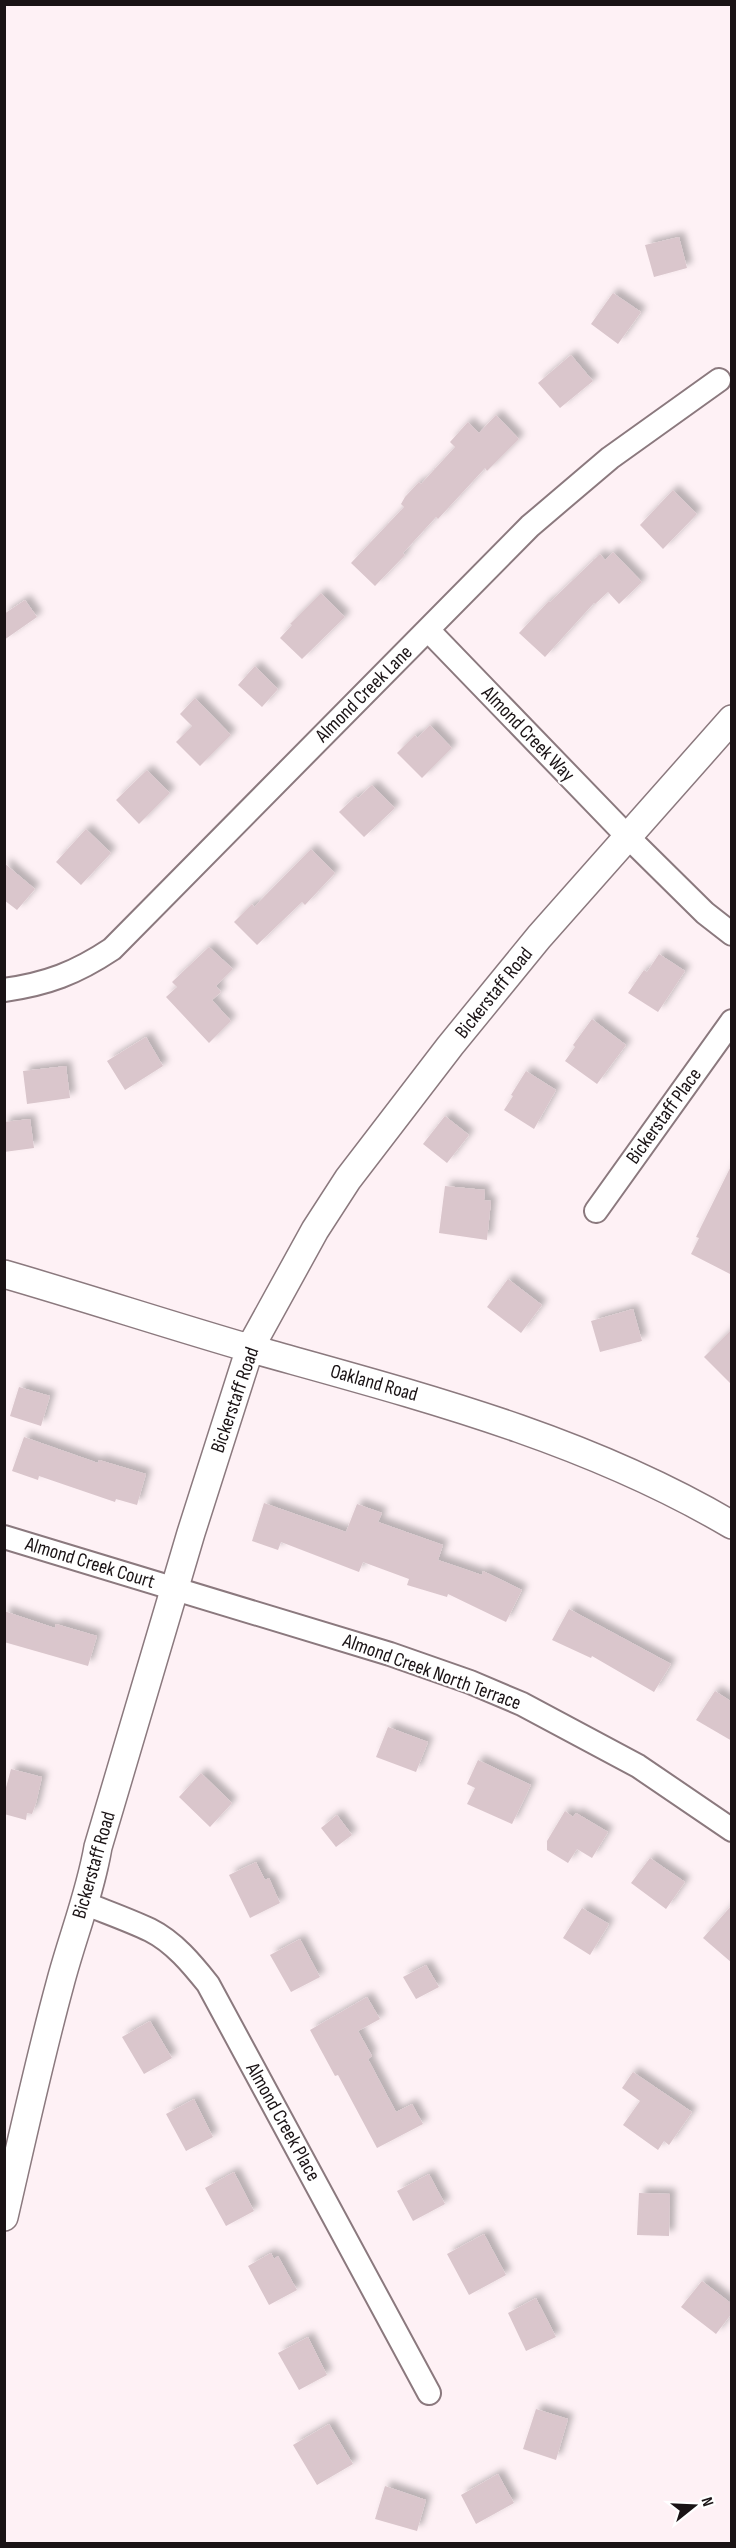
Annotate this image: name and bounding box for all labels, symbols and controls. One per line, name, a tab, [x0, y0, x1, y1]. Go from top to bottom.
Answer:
street label: Almond Creek Lane	[310, 640, 418, 748]
street label: Almond Creek Way	[476, 681, 580, 787]
street label: Bickerstaff Road	[450, 943, 538, 1043]
street label: Bickerstaff Place	[621, 1063, 707, 1169]
street label: Bickerstaff Road	[206, 1344, 264, 1456]
street label: Oakland Road	[328, 1359, 420, 1407]
street label: Almond Creek Court	[21, 1532, 158, 1594]
street label: Almond Creek North Terrace	[339, 1628, 524, 1715]
street label: Bickerstaff Road	[67, 1809, 121, 1921]
street label: Almond Creek Place	[240, 2058, 325, 2185]
north arrow	[664, 2476, 724, 2536]
text: N	[696, 2495, 717, 2509]

